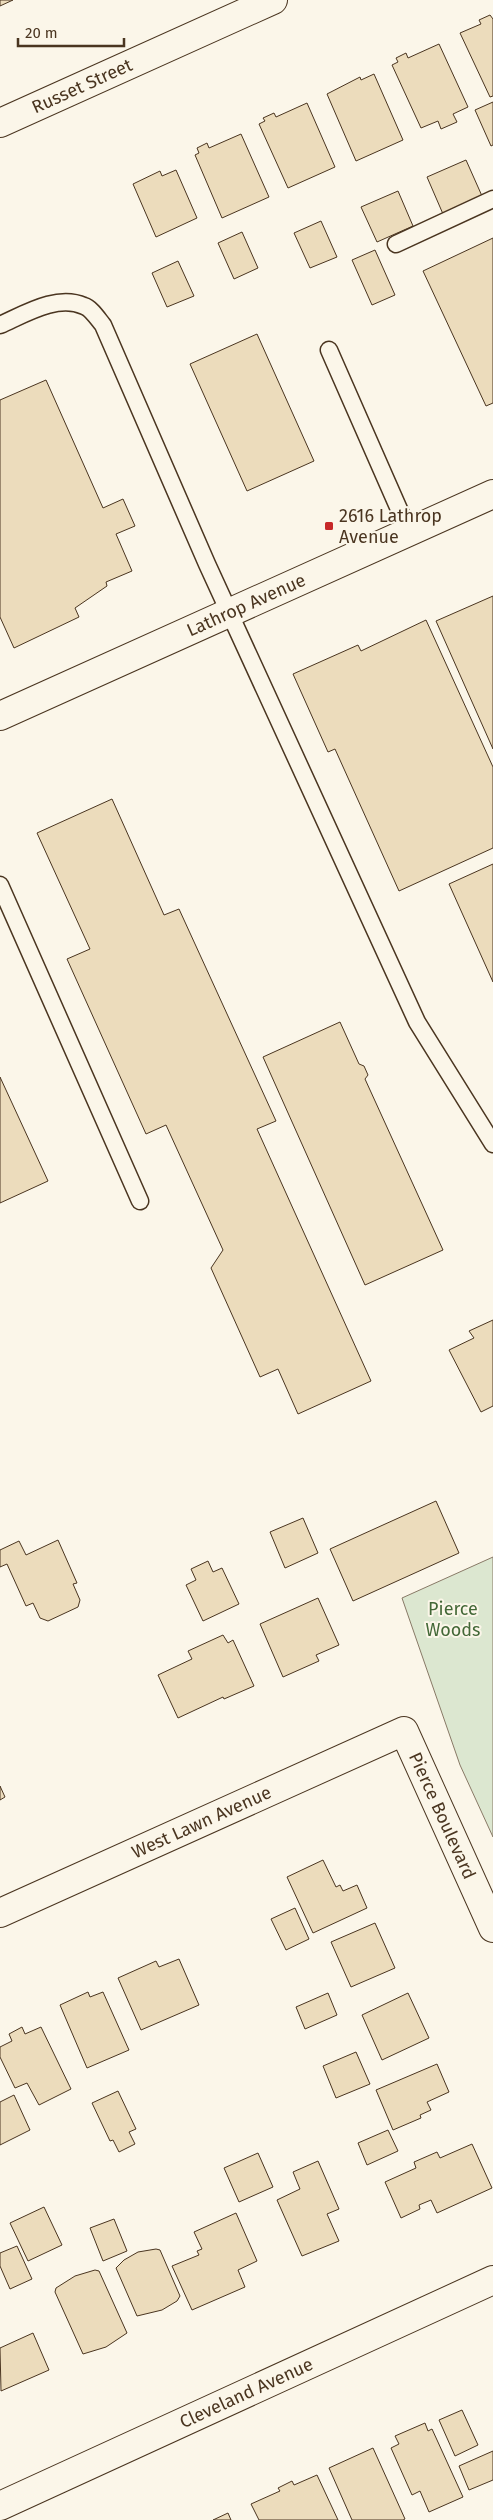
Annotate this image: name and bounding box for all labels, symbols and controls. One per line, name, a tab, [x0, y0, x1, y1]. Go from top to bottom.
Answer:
scale bar	[18, 15, 124, 47]
text: 20 m	[25, 24, 58, 42]
street label: Russet Street	[28, 54, 136, 118]
place label: 2616 Lathrop Avenue	[339, 505, 442, 548]
marker: 2616 Lathrop Avenue	[323, 520, 335, 532]
street label: Lathrop Avenue	[183, 569, 309, 641]
park label: Pierce Woods	[426, 1598, 480, 1641]
street label: Pierce Boulevard	[404, 1749, 480, 1883]
street label: West Lawn Avenue	[128, 1781, 275, 1863]
street label: Cleveland Avenue	[176, 2353, 317, 2433]

